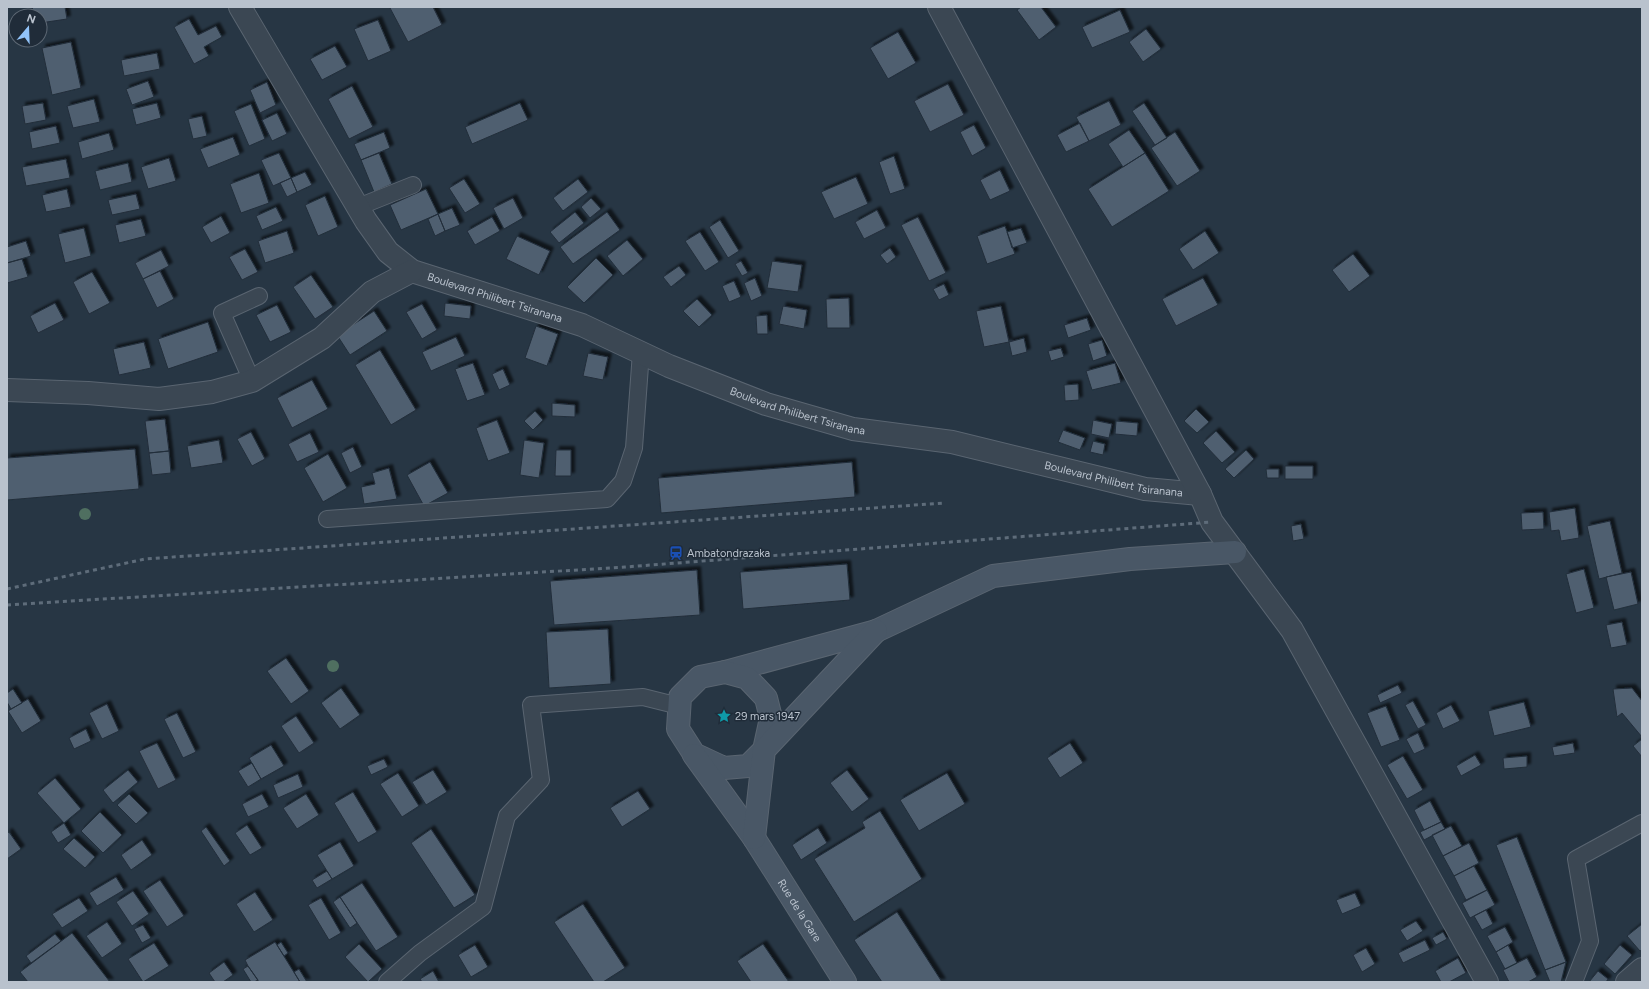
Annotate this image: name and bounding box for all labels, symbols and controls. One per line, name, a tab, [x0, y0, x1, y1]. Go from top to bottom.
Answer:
north arrow	[8, 8, 48, 48]
text: N	[25, 11, 37, 27]
street label: Boulevard Philibert Tsiranana	[426, 270, 564, 325]
street label: Boulevard Philibert Tsiranana	[728, 384, 866, 437]
street label: Boulevard Philibert Tsiranana	[1043, 458, 1183, 499]
station icon: Ambatondrazaka	[668, 545, 684, 561]
place label: Ambatondrazaka	[687, 547, 770, 560]
place icon: 29 mars 1947	[716, 708, 732, 724]
place label: 29 mars 1947	[735, 710, 800, 723]
street label: Rue de la Gare	[775, 877, 824, 944]

